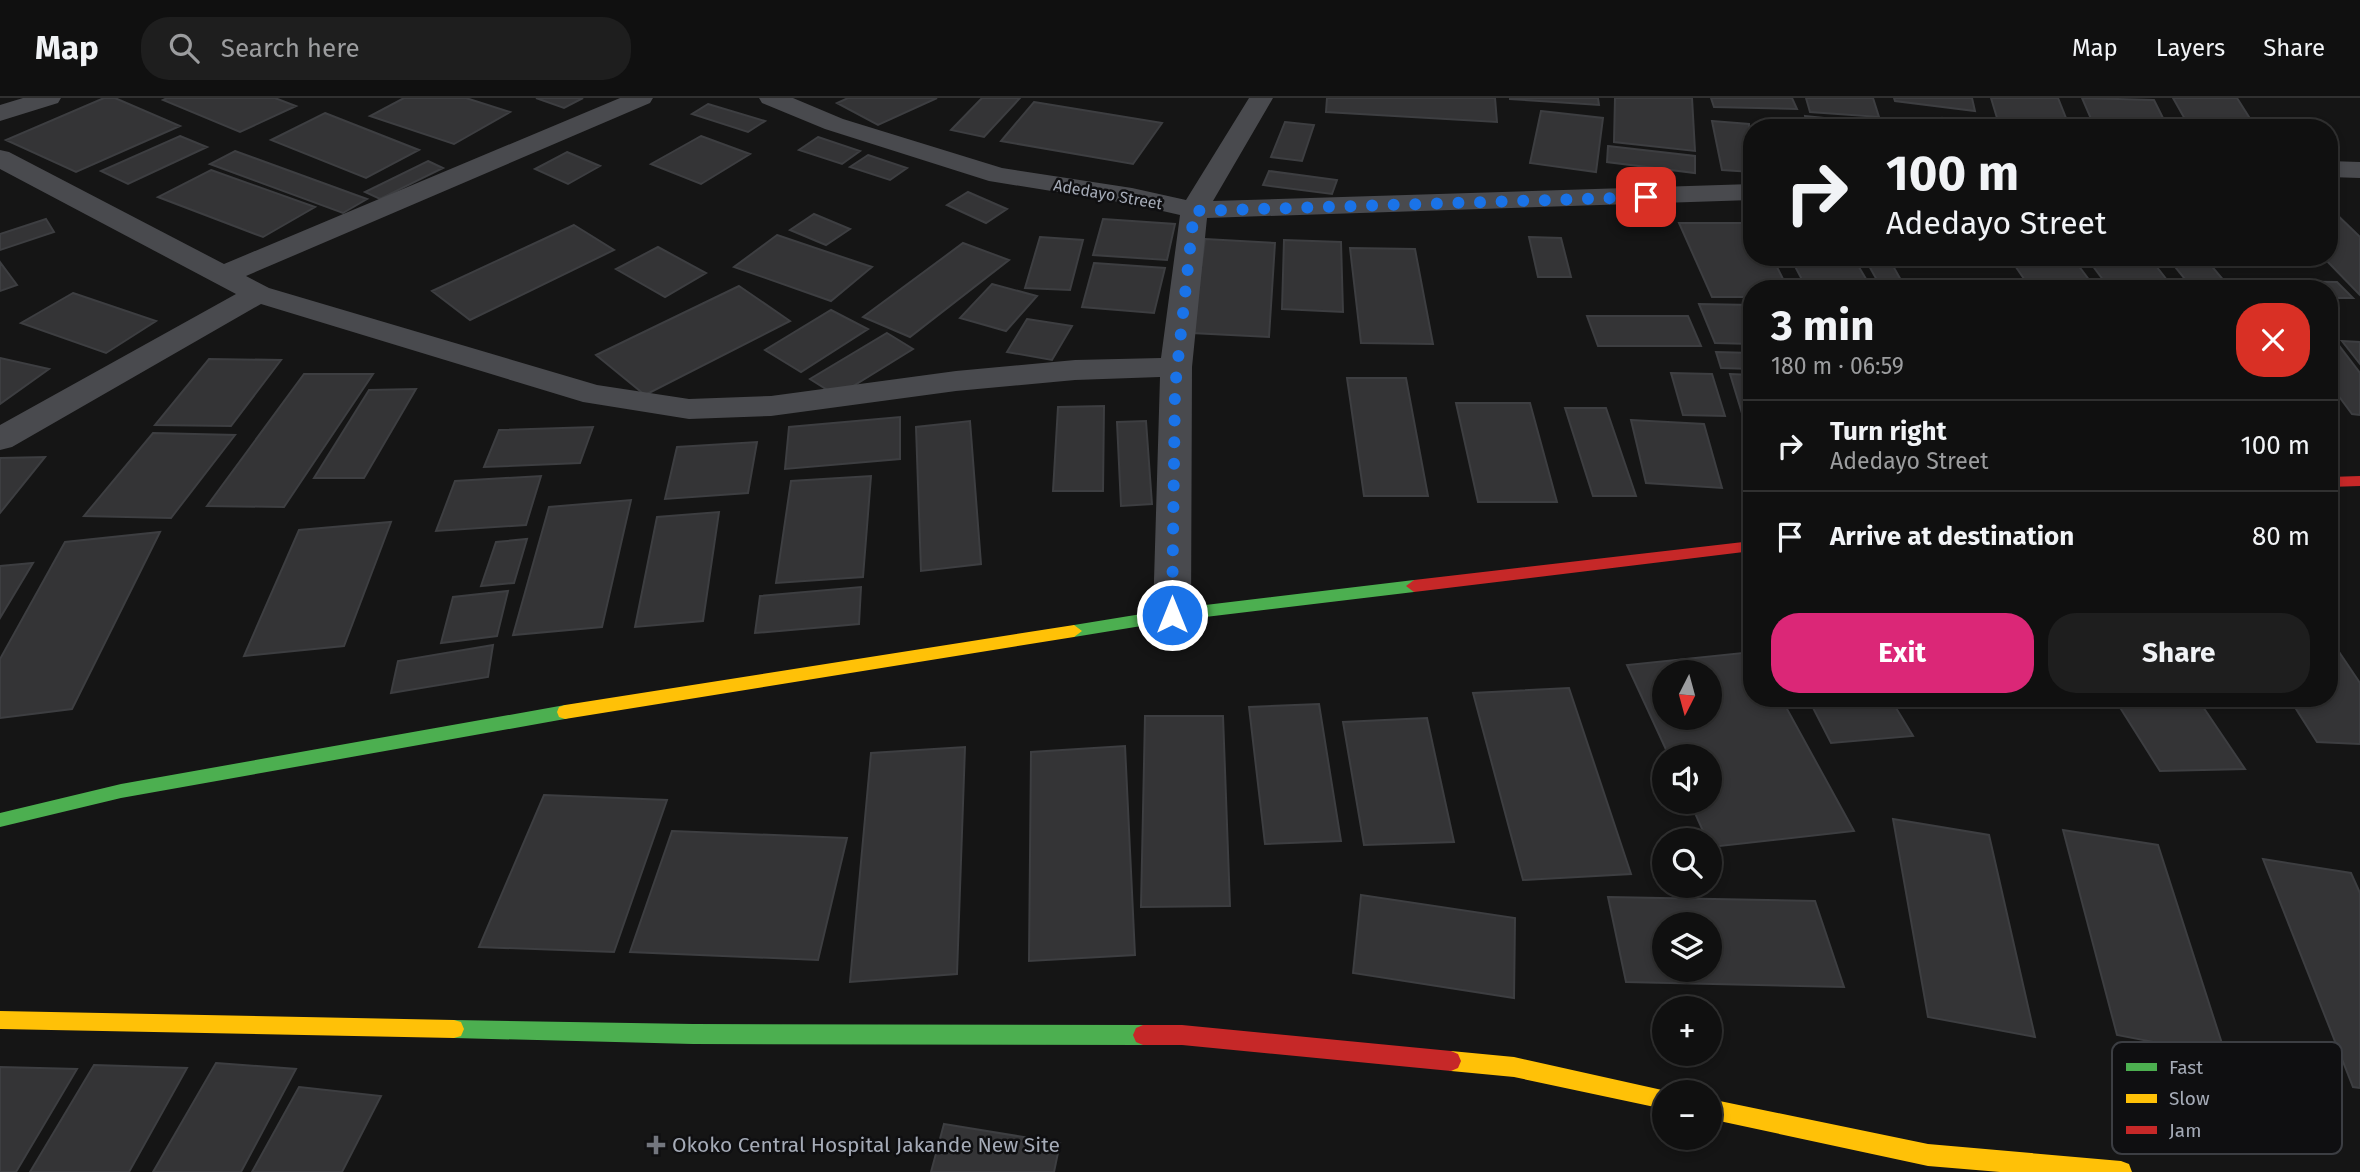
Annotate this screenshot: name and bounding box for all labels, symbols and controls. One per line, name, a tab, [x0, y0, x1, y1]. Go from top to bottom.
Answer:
search box	[141, 17, 631, 80]
text: Map	[35, 28, 99, 68]
icon: search	[165, 29, 203, 67]
text: Search here	[221, 33, 360, 64]
text: Map	[2072, 34, 2118, 62]
text: Layers	[2156, 34, 2225, 62]
text: Share	[2263, 34, 2325, 62]
text: 100 m	[1886, 144, 2019, 203]
icon: right	[1771, 147, 1862, 238]
pin	[1616, 167, 1676, 227]
street label: Adedayo Street	[1052, 176, 1164, 213]
icon: arrive	[1627, 178, 1665, 216]
text: Adedayo Street	[1886, 204, 2107, 242]
text: 3 min	[1771, 301, 1874, 351]
button: close	[2236, 303, 2310, 377]
text: 180 m · 06:59	[1771, 352, 1904, 380]
text: Turn right	[1830, 416, 1947, 447]
icon: right	[1771, 427, 1809, 465]
text: 100 m	[2241, 430, 2310, 461]
text: Adedayo Street	[1830, 447, 1989, 475]
icon: arrive	[1771, 518, 1809, 556]
text: Arrive at destination	[1830, 521, 2074, 552]
text: 80 m	[2252, 521, 2310, 552]
position arrow	[1135, 578, 1209, 652]
button: Exit	[1771, 613, 2034, 693]
button: Share	[2048, 613, 2310, 693]
north arrow	[1652, 660, 1722, 730]
map controls	[1652, 660, 1722, 1150]
button: sound	[1652, 744, 1722, 814]
button: search	[1652, 828, 1722, 898]
button: layers	[1652, 912, 1722, 982]
button: +	[1652, 996, 1722, 1066]
legend	[2112, 1042, 2342, 1154]
text: Fast	[2169, 1056, 2203, 1079]
button: −	[1652, 1080, 1722, 1150]
text: Slow	[2169, 1087, 2210, 1110]
text: Jam	[2169, 1119, 2201, 1142]
place label: Okoko Central Hospital Jakande New Site	[672, 1132, 1060, 1158]
marker: Okoko Central Hospital Jakande New Site	[646, 1135, 666, 1155]

